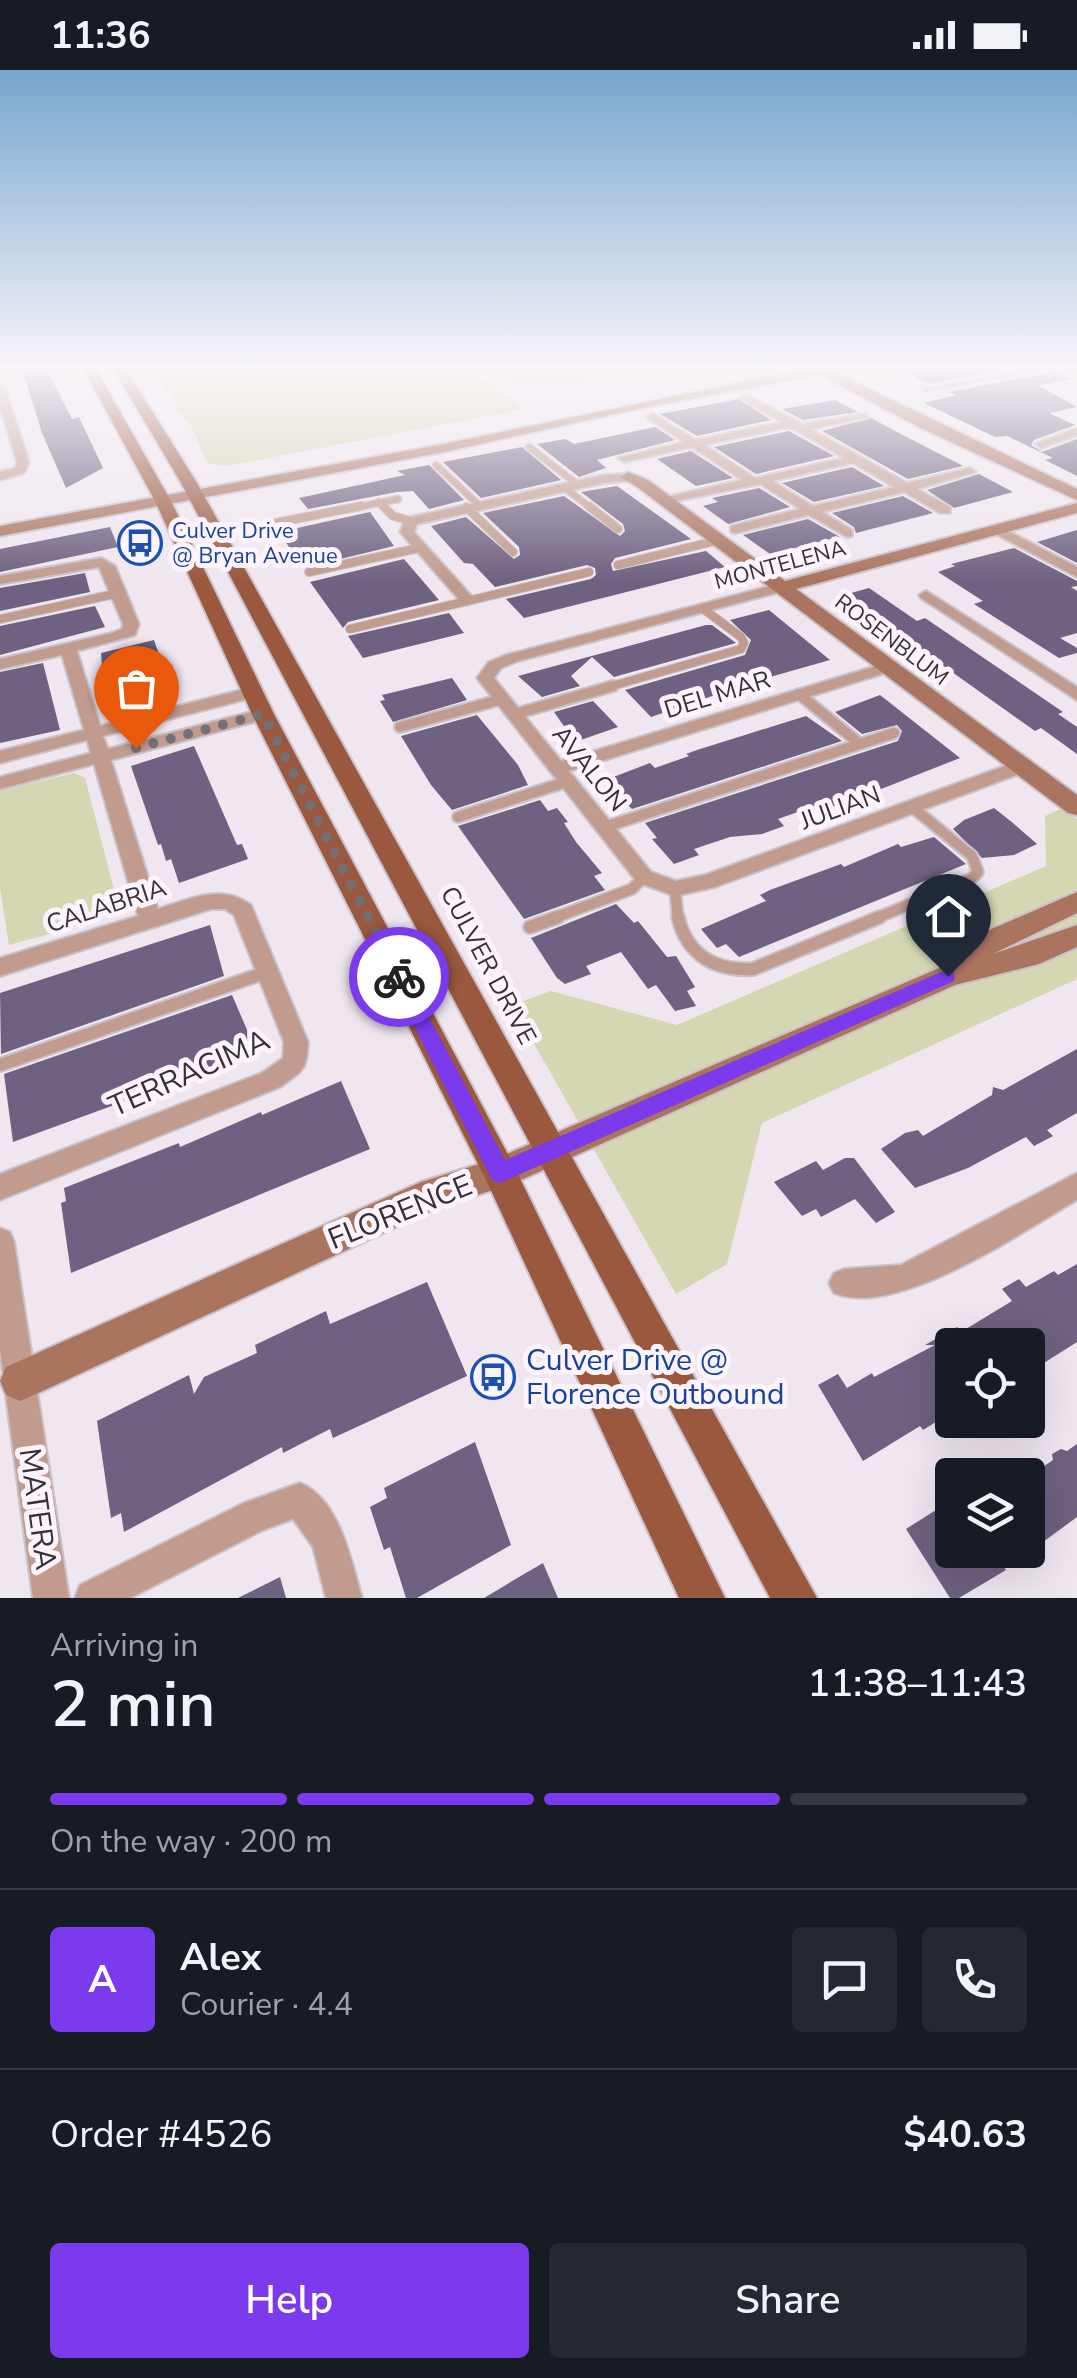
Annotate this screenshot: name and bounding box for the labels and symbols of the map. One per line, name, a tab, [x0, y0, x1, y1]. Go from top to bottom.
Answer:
place label: Culver Drive @ Bryan Avenue	[172, 516, 338, 571]
bus stop icon: Culver Drive @ Bryan Avenue	[117, 520, 163, 566]
street label: MONTELENA	[711, 533, 849, 597]
street label: ROSENBLUM	[828, 587, 954, 692]
pin	[94, 646, 179, 749]
street label: DEL MAR	[660, 663, 775, 727]
street label: AVALON	[544, 719, 634, 819]
street label: JULIAN	[795, 778, 885, 838]
street label: CALABRIA	[42, 871, 171, 941]
pin	[906, 874, 991, 977]
street label: CULVER DRIVE	[432, 880, 544, 1051]
courier	[349, 927, 449, 1027]
street label: TERRACIMA	[102, 1020, 276, 1127]
street label: FLORENCE	[322, 1165, 478, 1260]
place label: Culver Drive @ Florence Outbound	[526, 1340, 785, 1415]
bus stop icon: Culver Drive @ Florence Outbound	[470, 1354, 516, 1400]
street label: MATERA	[9, 1446, 66, 1573]

